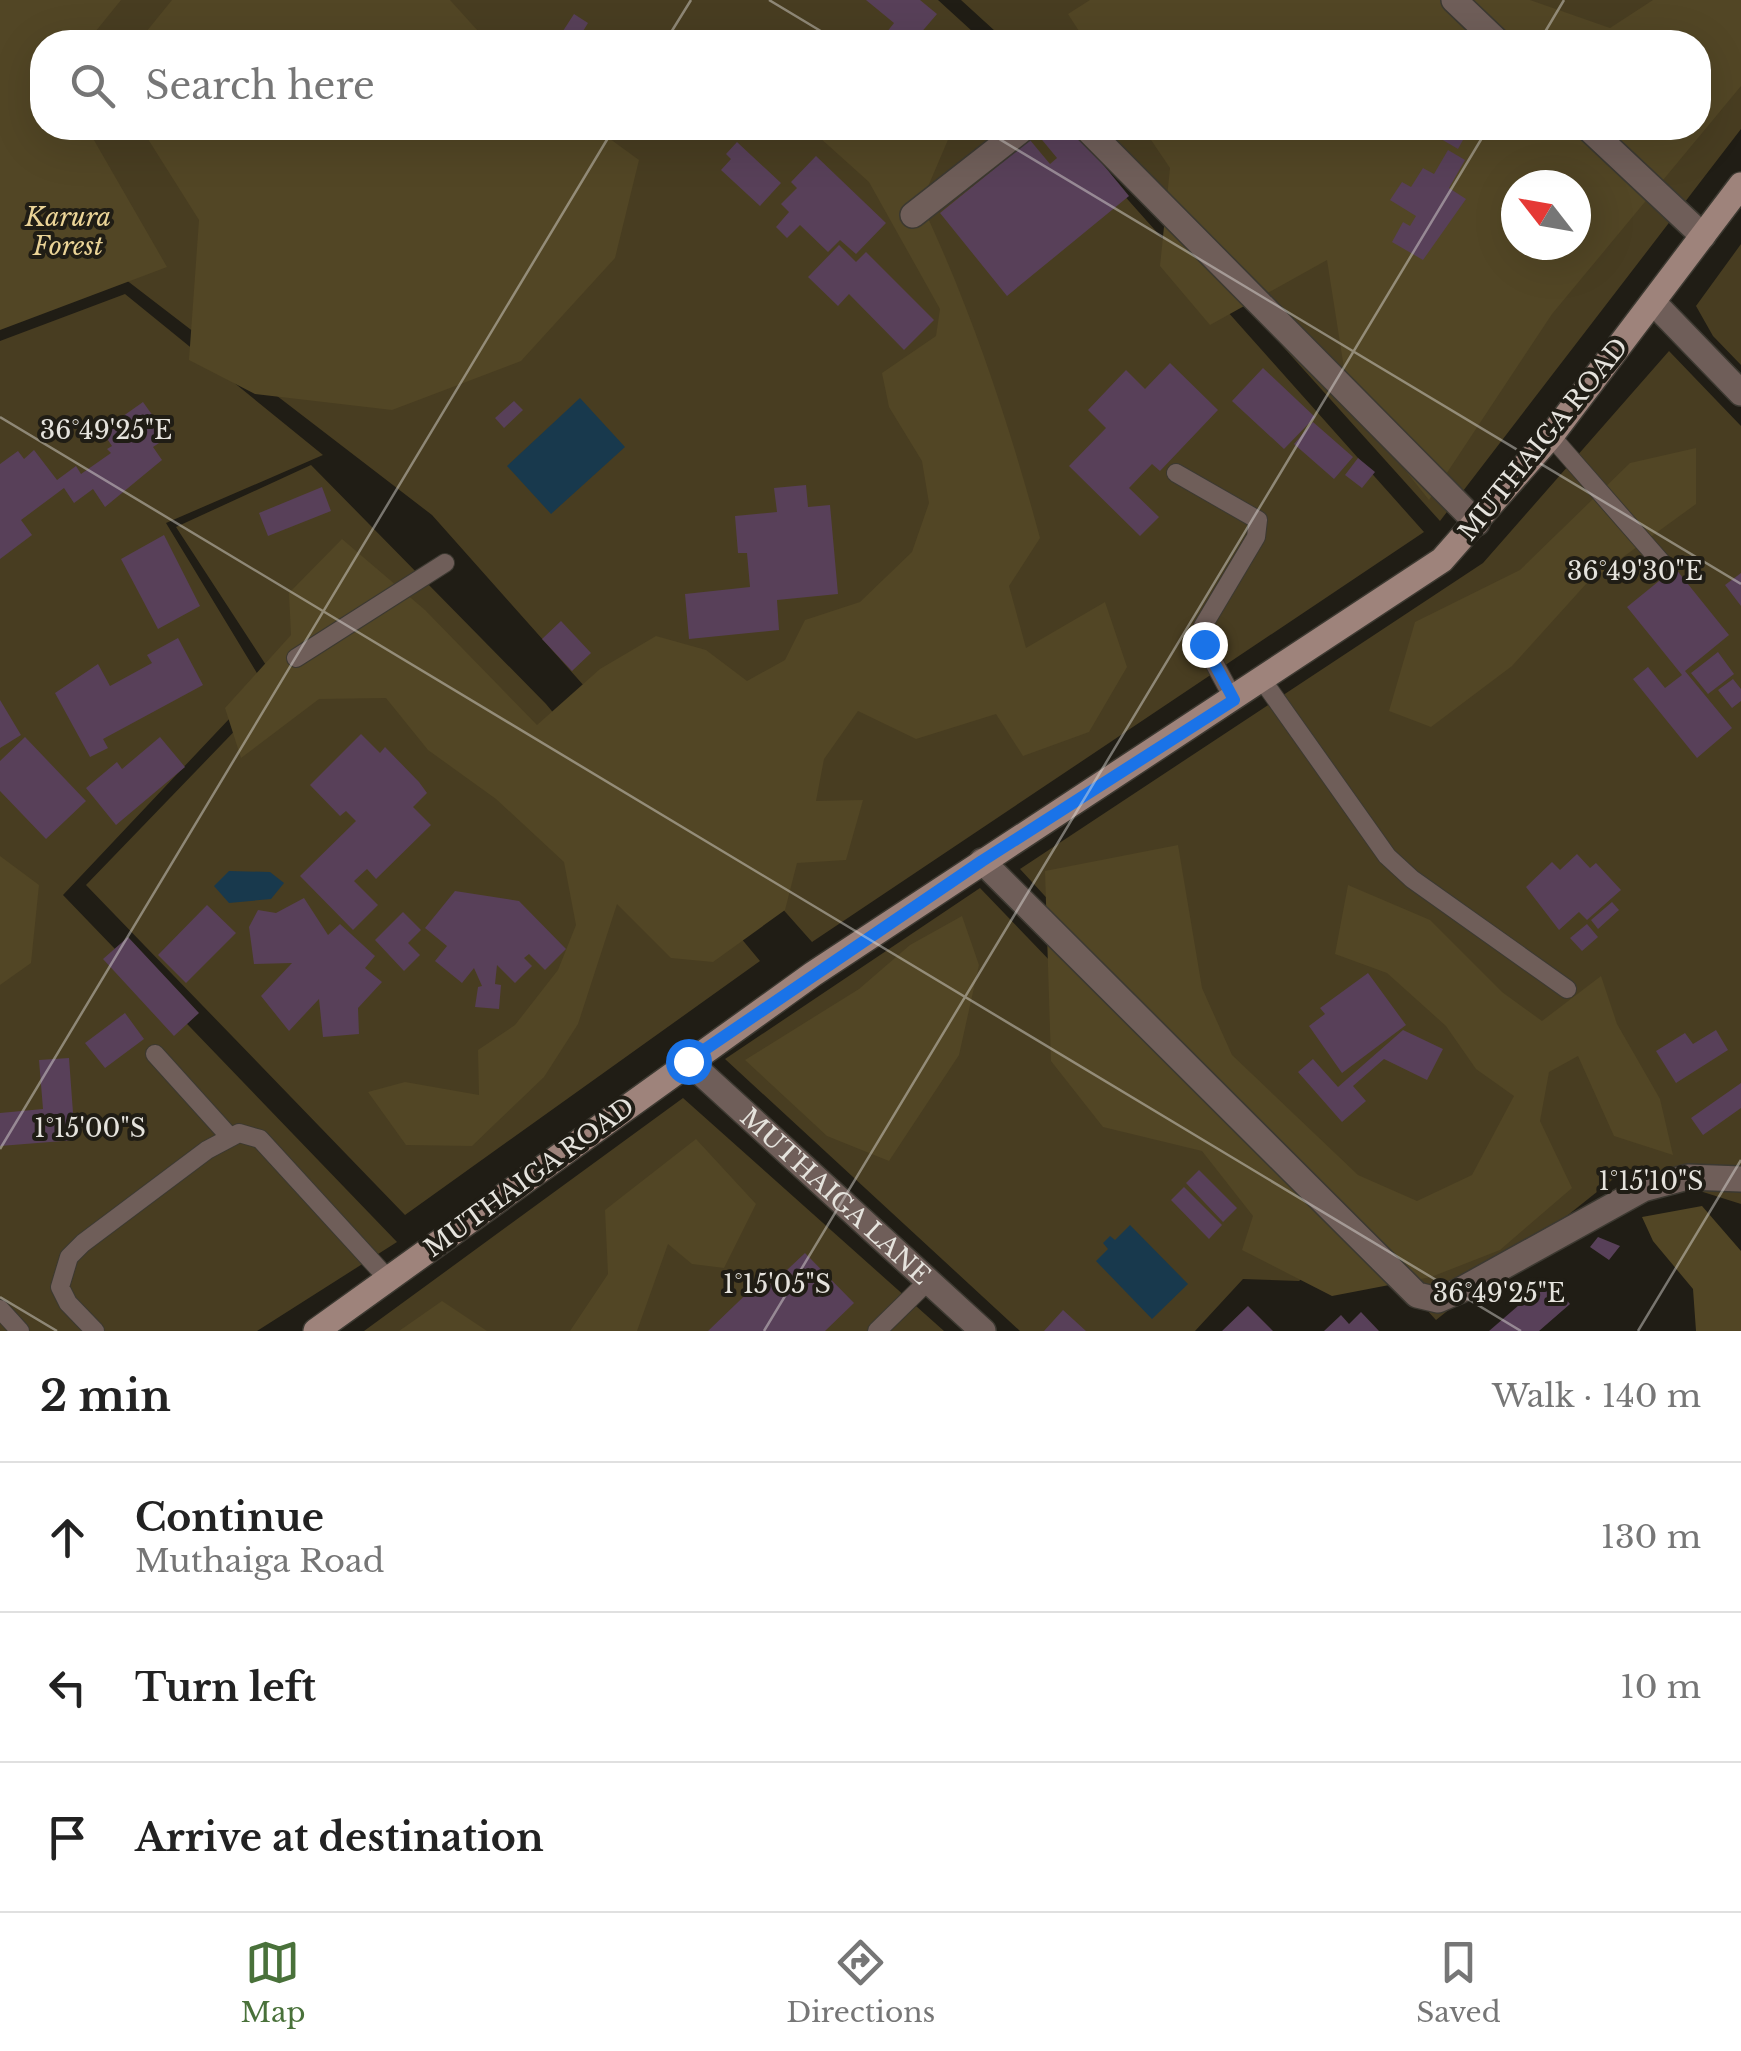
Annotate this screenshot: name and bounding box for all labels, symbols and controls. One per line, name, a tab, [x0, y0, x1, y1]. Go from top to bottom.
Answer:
search box	[30, 30, 1711, 140]
icon: search	[65, 58, 120, 113]
text: Search here	[145, 62, 375, 109]
north arrow	[1501, 170, 1591, 260]
park label: Karura Forest	[24, 202, 111, 262]
street label: MUTHAIGA ROAD	[1452, 332, 1635, 547]
text: 36°49'25"E	[40, 415, 172, 446]
text: 36°49'30"E	[1567, 556, 1703, 587]
route end	[1182, 622, 1228, 668]
route start	[666, 1039, 712, 1085]
street label: MUTHAIGA ROAD	[418, 1091, 640, 1264]
street label: MUTHAIGA LANE	[734, 1102, 937, 1291]
text: 1°15'00"S	[34, 1113, 146, 1144]
text: 1°15'10"S	[1599, 1166, 1703, 1197]
text: 1°15'05"S	[723, 1269, 831, 1300]
text: 36°49'25"E	[1433, 1278, 1565, 1309]
text: 2 min	[40, 1370, 171, 1422]
text: Walk · 140 m	[1492, 1376, 1701, 1416]
text: Continue	[135, 1494, 324, 1541]
icon: ahead	[40, 1510, 95, 1565]
text: 130 m	[1601, 1517, 1701, 1557]
text: Muthaiga Road	[135, 1541, 384, 1581]
icon: left	[40, 1660, 95, 1715]
text: Turn left	[135, 1664, 316, 1711]
text: 10 m	[1620, 1667, 1701, 1707]
icon: arrive	[40, 1810, 95, 1865]
text: Arrive at destination	[135, 1814, 544, 1861]
tab: Map	[240, 1935, 305, 2030]
tab: Directions	[786, 1935, 935, 2030]
tab: Saved	[1416, 1935, 1501, 2030]

